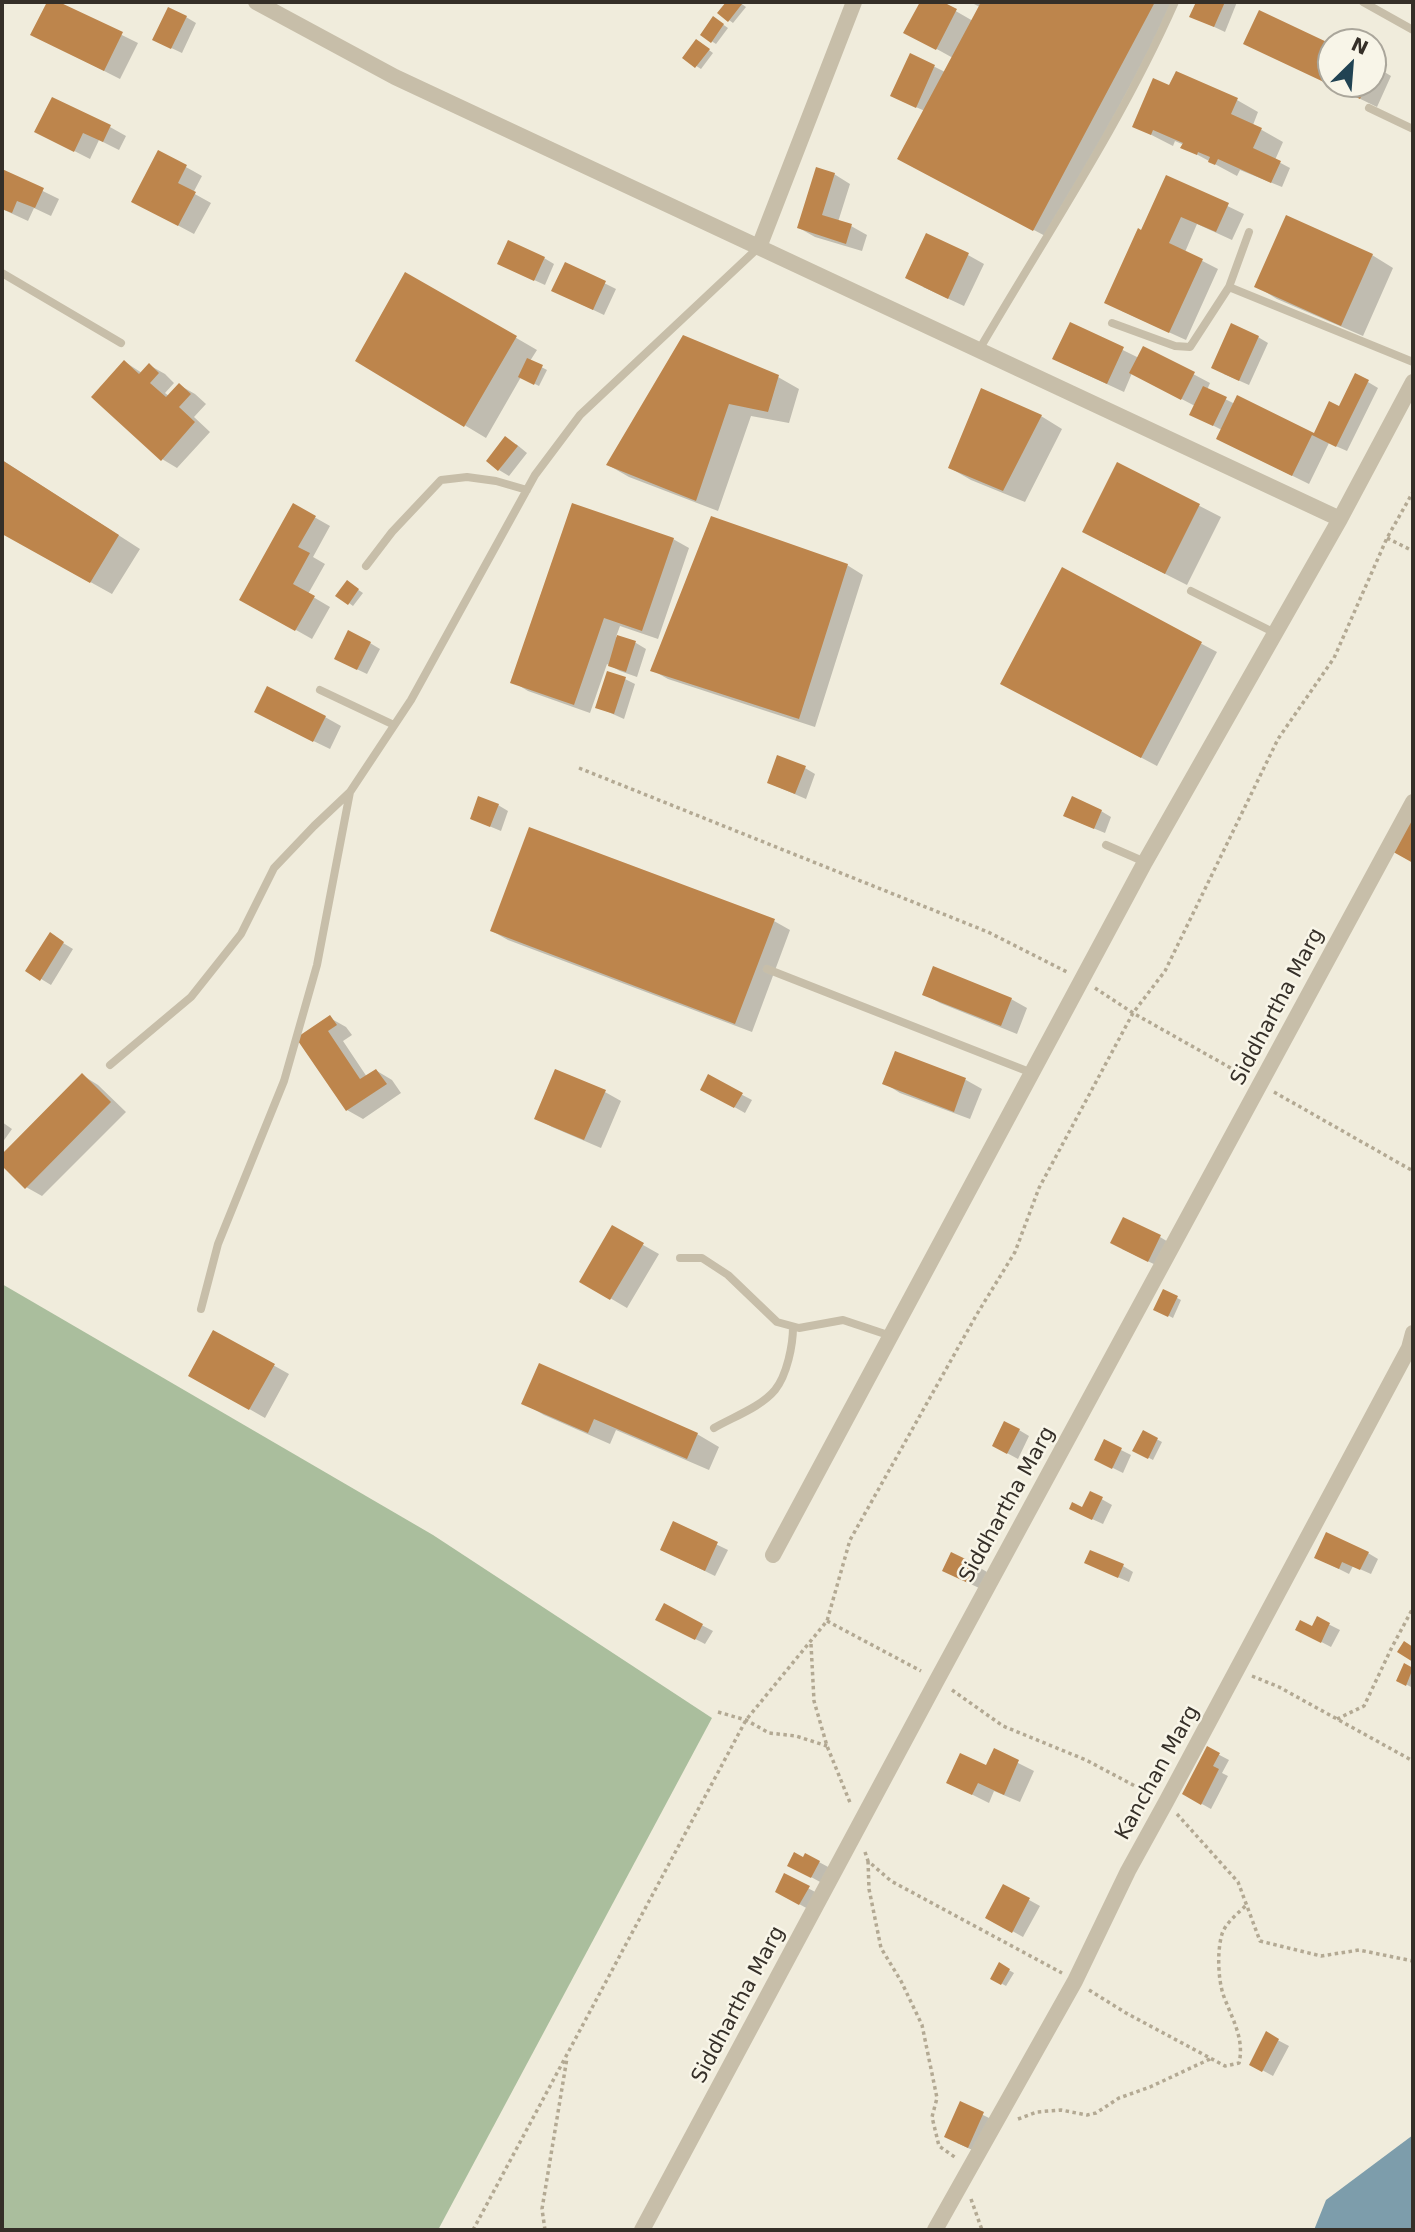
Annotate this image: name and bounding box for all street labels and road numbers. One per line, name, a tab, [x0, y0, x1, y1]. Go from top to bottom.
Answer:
street label: Siddhartha Marg	[1226, 924, 1330, 1090]
street label: Siddhartha Marg	[955, 1423, 1061, 1587]
street label: Kanchan Marg	[1111, 1701, 1205, 1845]
street label: Siddhartha Marg	[687, 1922, 791, 2088]

